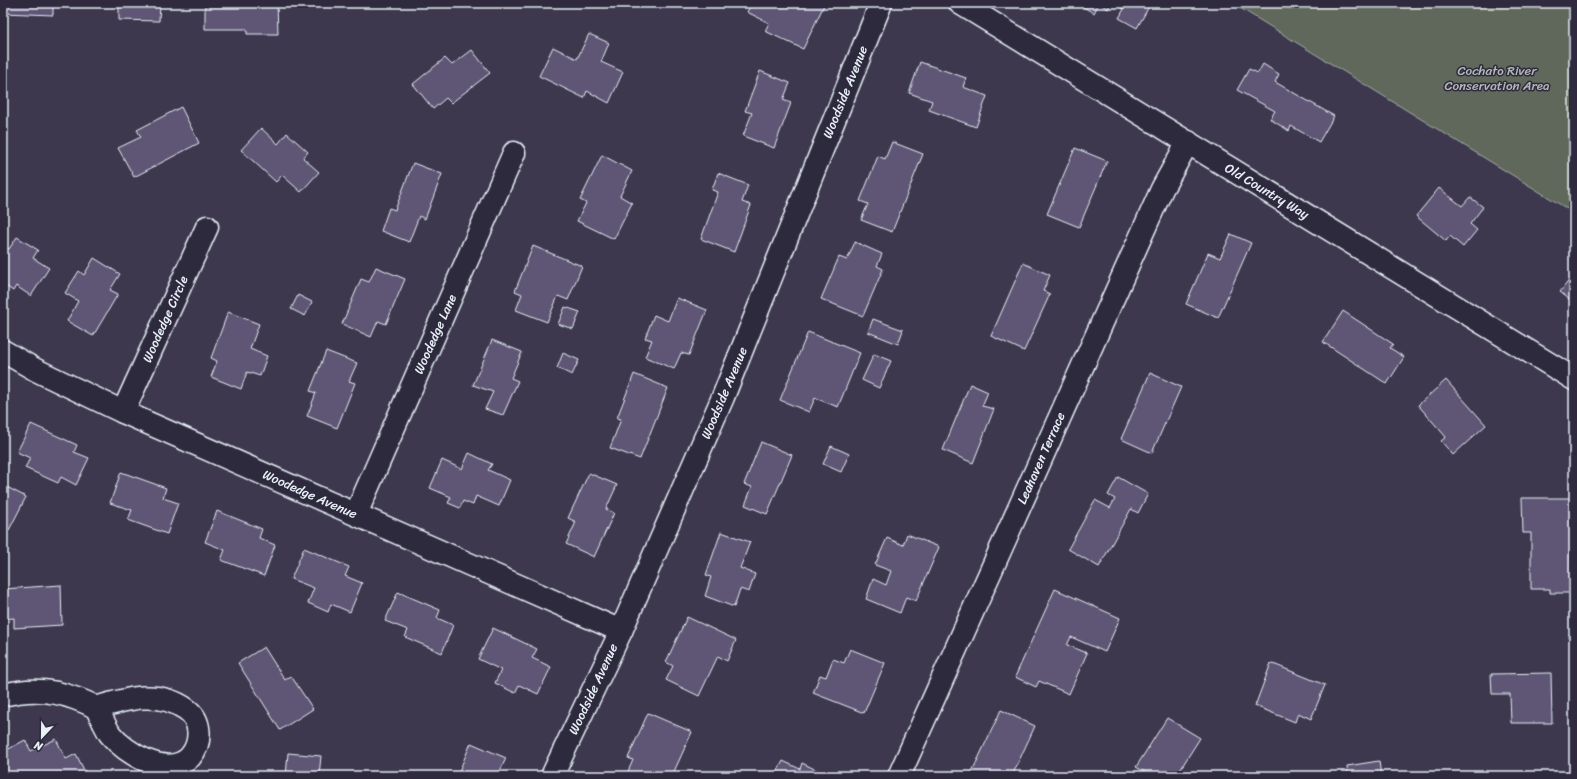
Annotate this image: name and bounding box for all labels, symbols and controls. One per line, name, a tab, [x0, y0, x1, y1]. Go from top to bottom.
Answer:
street label: Woodside Avenue	[816, 42, 874, 142]
park label: Cochato River Conservation Area	[1444, 59, 1550, 97]
street label: Old Country Way	[1220, 157, 1314, 226]
street label: Woodedge Circle	[136, 272, 194, 366]
street label: Woodedge Lane	[407, 290, 463, 378]
street label: Woodside Avenue	[694, 343, 754, 443]
street label: Leahaven Terrace	[1010, 408, 1072, 508]
street label: Woodedge Avenue	[259, 463, 361, 525]
street label: Woodside Avenue	[562, 639, 624, 738]
north arrow	[22, 717, 62, 757]
text: N	[31, 735, 46, 756]

